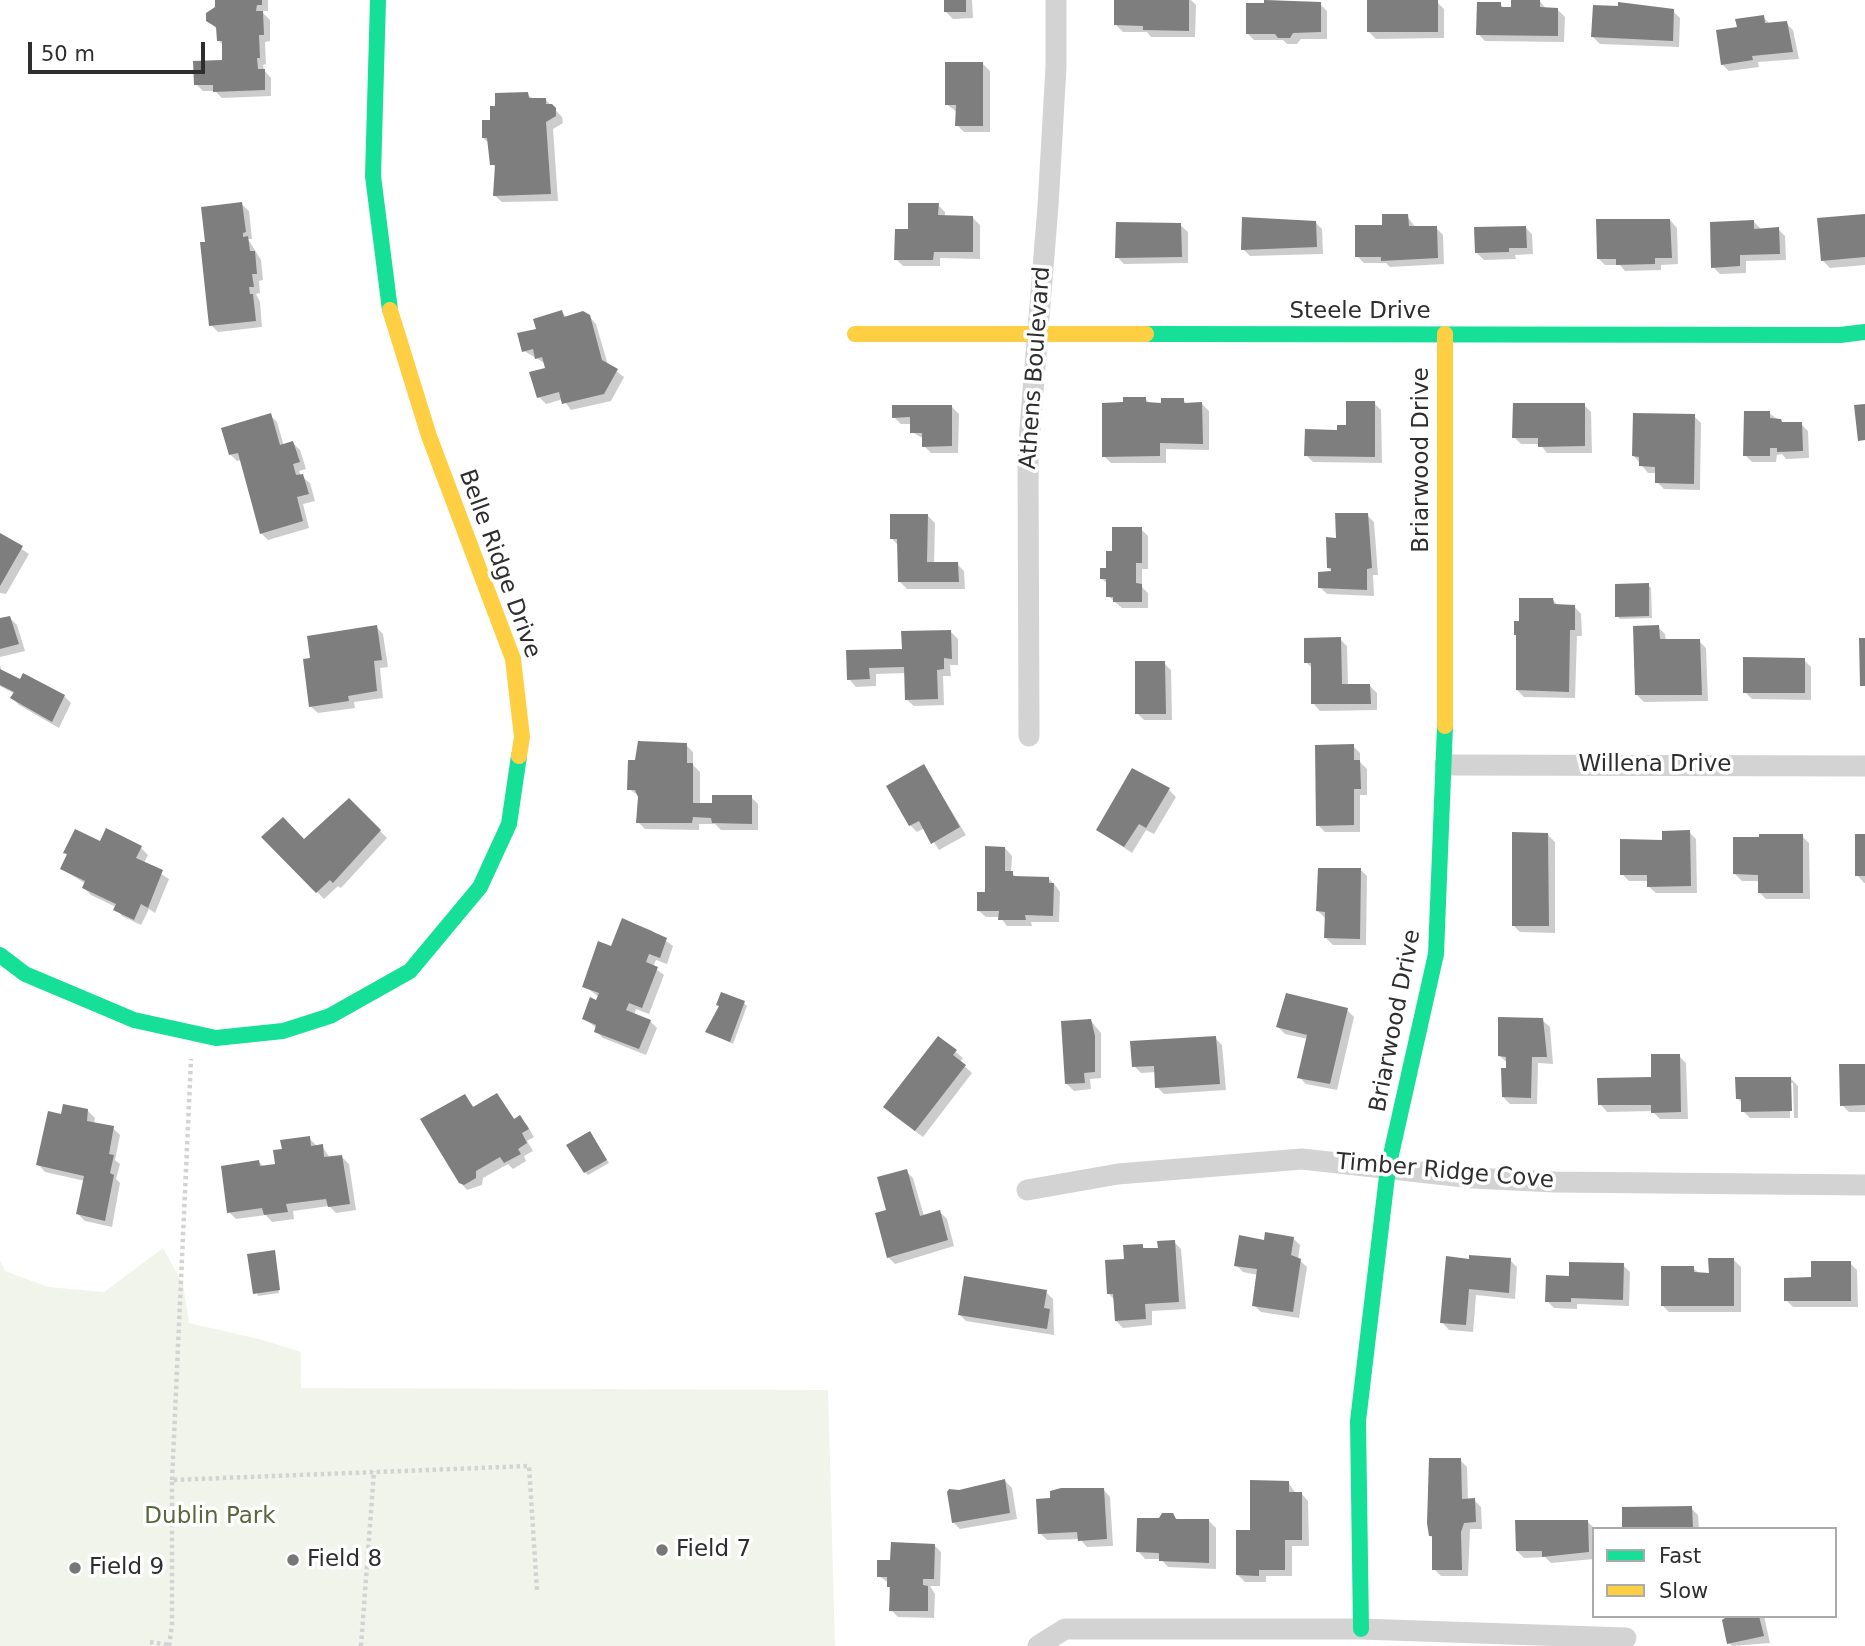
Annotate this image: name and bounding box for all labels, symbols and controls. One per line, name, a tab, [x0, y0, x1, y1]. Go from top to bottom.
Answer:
scale bar	[32, 28, 208, 72]
text: 50 m	[41, 42, 95, 66]
street label: Athens Boulevard	[1015, 266, 1057, 470]
street label: Steele Drive	[1289, 298, 1431, 326]
street label: Briarwood Drive	[1408, 367, 1436, 553]
street label: Belle Ridge Drive	[452, 466, 546, 662]
street label: Willena Drive	[1579, 751, 1731, 779]
street label: Briarwood Drive	[1365, 927, 1427, 1115]
street label: Timber Ridge Cove	[1335, 1149, 1555, 1195]
park label: Dublin Park	[144, 1503, 276, 1531]
legend	[1592, 1527, 1837, 1618]
place label: Field 7	[676, 1536, 751, 1564]
marker: Field 7	[654, 1542, 670, 1558]
text: Fast	[1659, 1544, 1701, 1568]
place label: Field 8	[307, 1546, 382, 1574]
marker: Field 8	[285, 1552, 301, 1568]
place label: Field 9	[89, 1554, 164, 1582]
marker: Field 9	[67, 1560, 83, 1576]
text: Slow	[1659, 1579, 1708, 1603]

